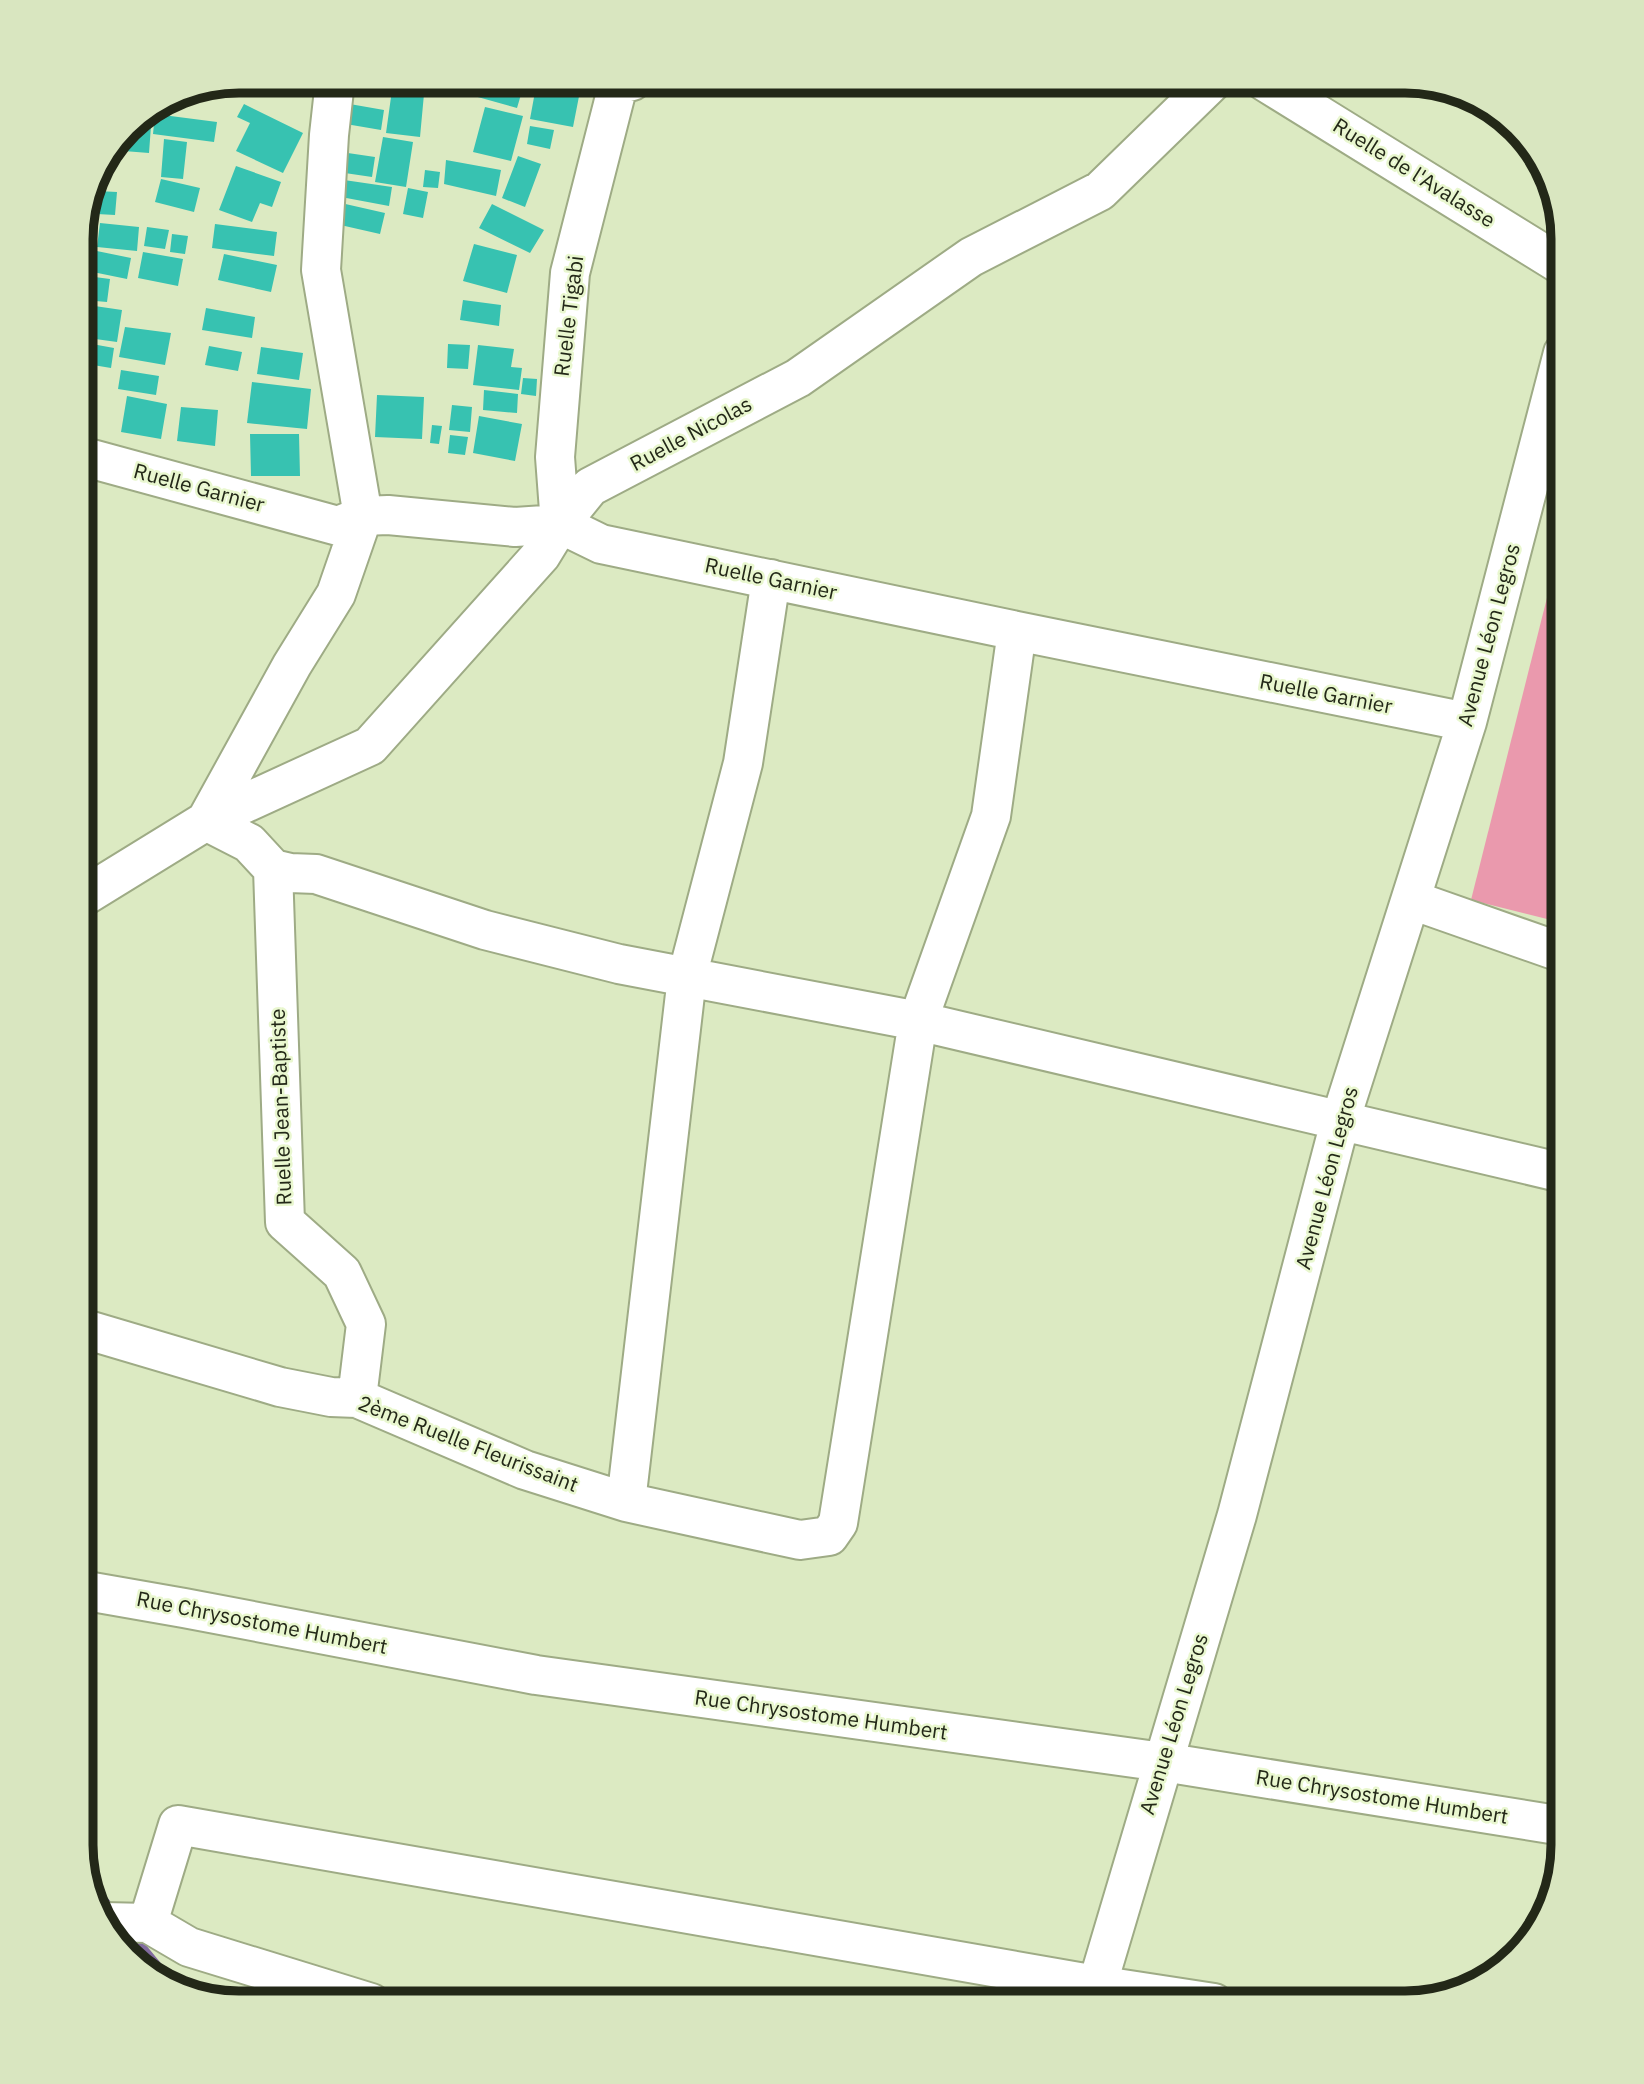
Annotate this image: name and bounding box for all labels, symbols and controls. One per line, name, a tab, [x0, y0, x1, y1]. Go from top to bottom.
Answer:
street label: Ruelle de l'Avalasse	[1328, 111, 1501, 233]
street label: Ruelle Tigabi	[547, 254, 589, 378]
street label: Ruelle Nicolas	[625, 389, 756, 477]
street label: Ruelle Garnier	[131, 456, 268, 518]
street label: Avenue Léon Legros	[1450, 540, 1526, 729]
street label: Ruelle Garnier	[702, 550, 840, 606]
street label: Ruelle Garnier	[1257, 666, 1395, 720]
street label: Ruelle Jean-Baptiste	[263, 1008, 297, 1206]
street label: Avenue Léon Legros	[1288, 1083, 1364, 1272]
street label: 2ème Ruelle Fleurissaint	[354, 1388, 582, 1498]
street label: Rue Chrysostome Humbert	[134, 1584, 390, 1660]
street label: Avenue Léon Legros	[1132, 1630, 1214, 1818]
street label: Rue Chrysostome Humbert	[693, 1682, 949, 1746]
street label: Rue Chrysostome Humbert	[1254, 1762, 1510, 1830]

